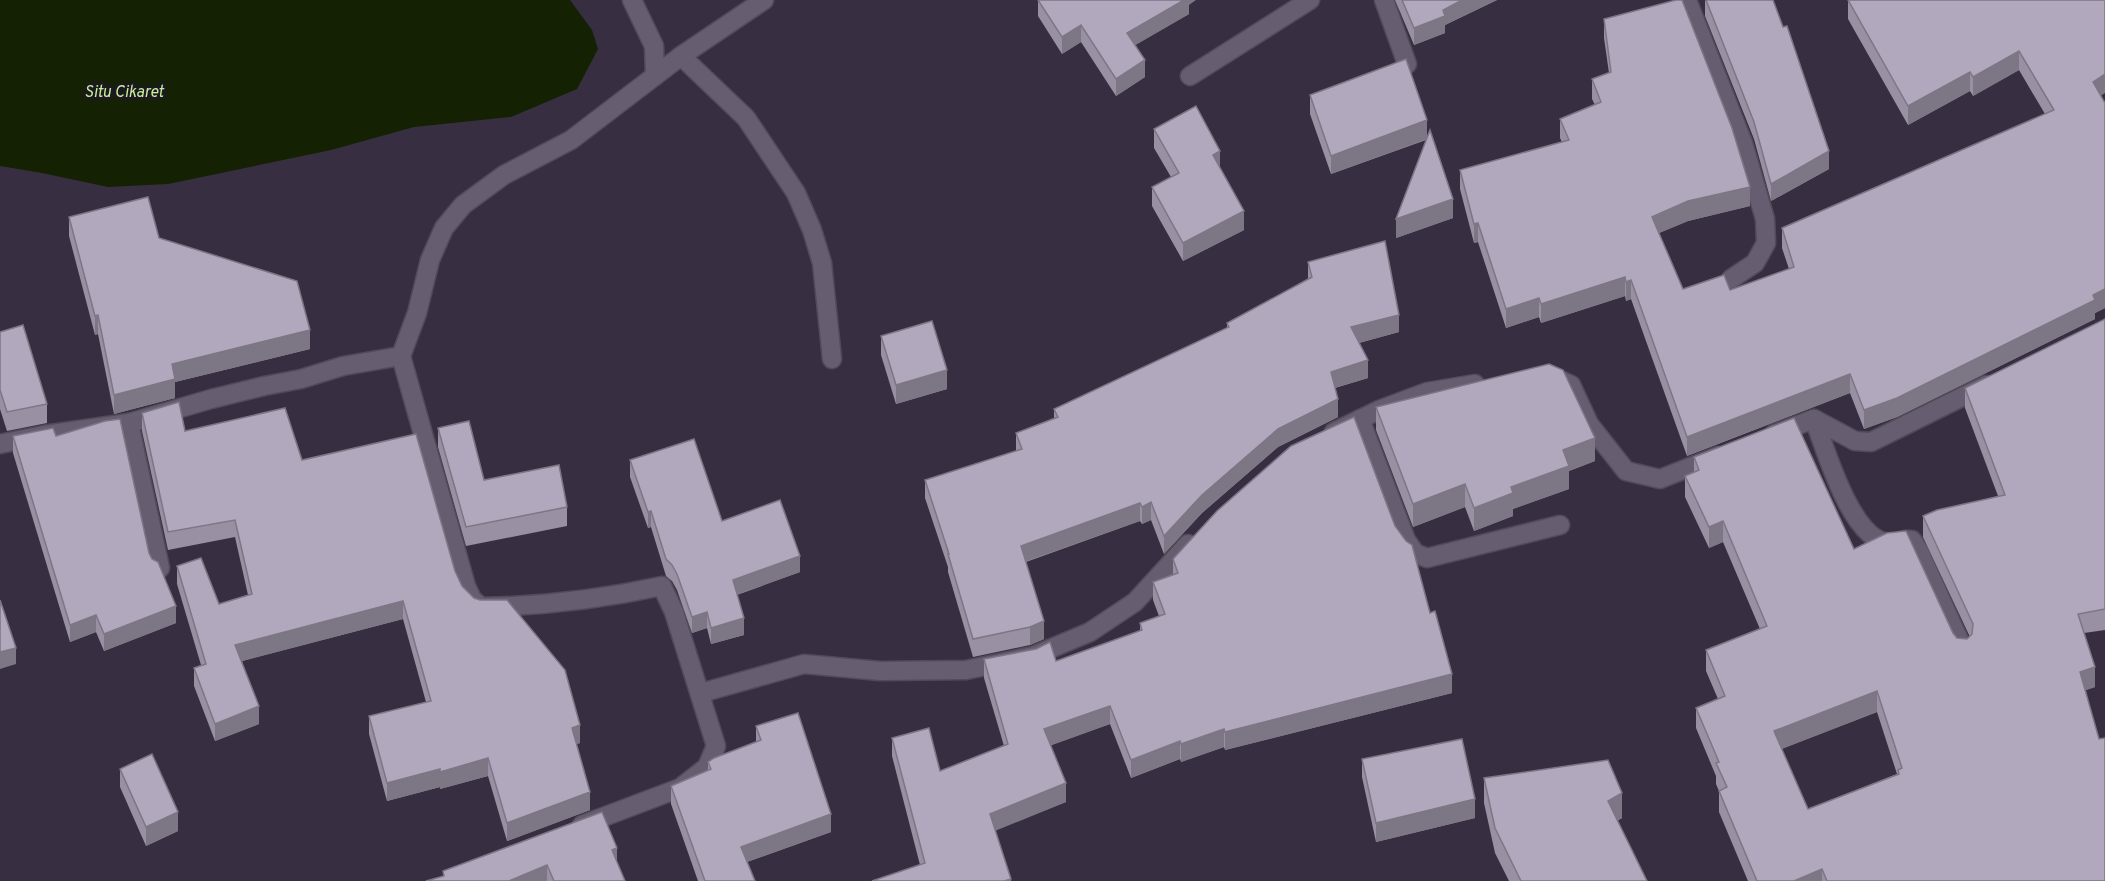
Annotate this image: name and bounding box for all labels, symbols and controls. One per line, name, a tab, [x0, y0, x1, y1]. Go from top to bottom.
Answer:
water label: Situ Cikaret	[84, 83, 165, 103]

